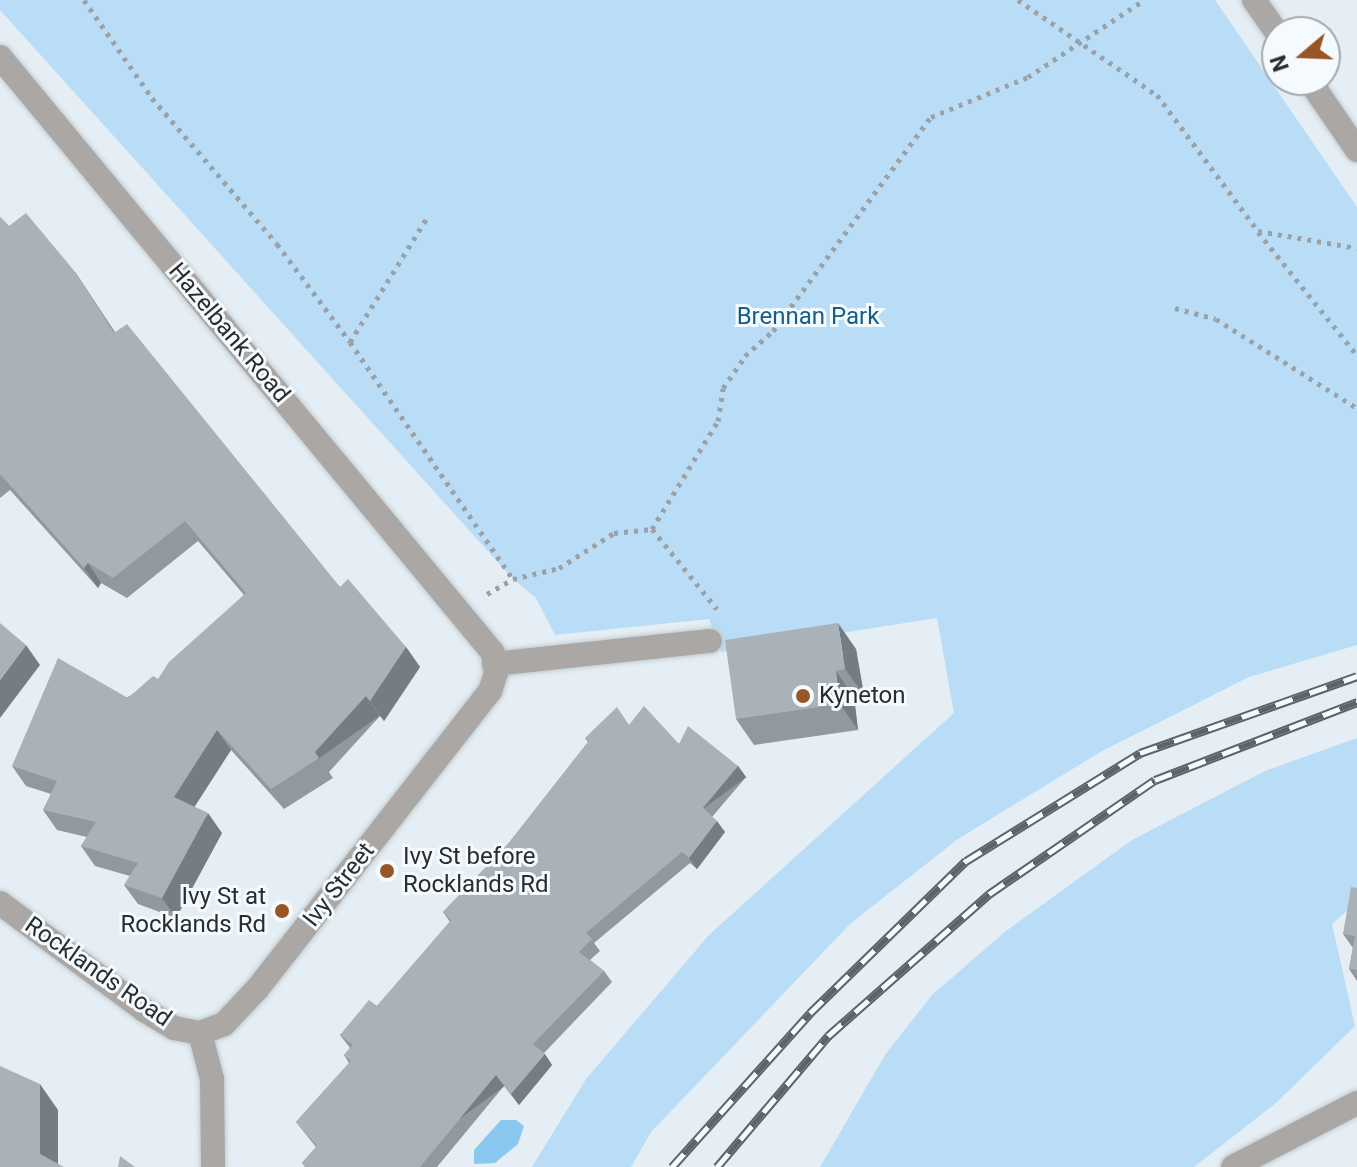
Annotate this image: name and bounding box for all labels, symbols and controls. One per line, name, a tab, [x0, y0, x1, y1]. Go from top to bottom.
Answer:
north arrow	[1261, 16, 1341, 96]
text: N	[1265, 52, 1294, 75]
street label: Hazelbank Road	[162, 257, 296, 409]
park label: Brennan Park	[737, 303, 879, 331]
place label: Kyneton	[819, 682, 905, 710]
marker: Kyneton	[794, 687, 812, 705]
street label: Ivy Street	[297, 837, 381, 933]
place label: Ivy St before Rocklands Rd	[403, 843, 549, 899]
marker: Ivy St before Rocklands Rd	[378, 862, 396, 880]
place label: Ivy St at Rocklands Rd	[120, 883, 266, 939]
marker: Ivy St at Rocklands Rd	[273, 902, 291, 920]
street label: Rocklands Road	[19, 911, 177, 1033]

